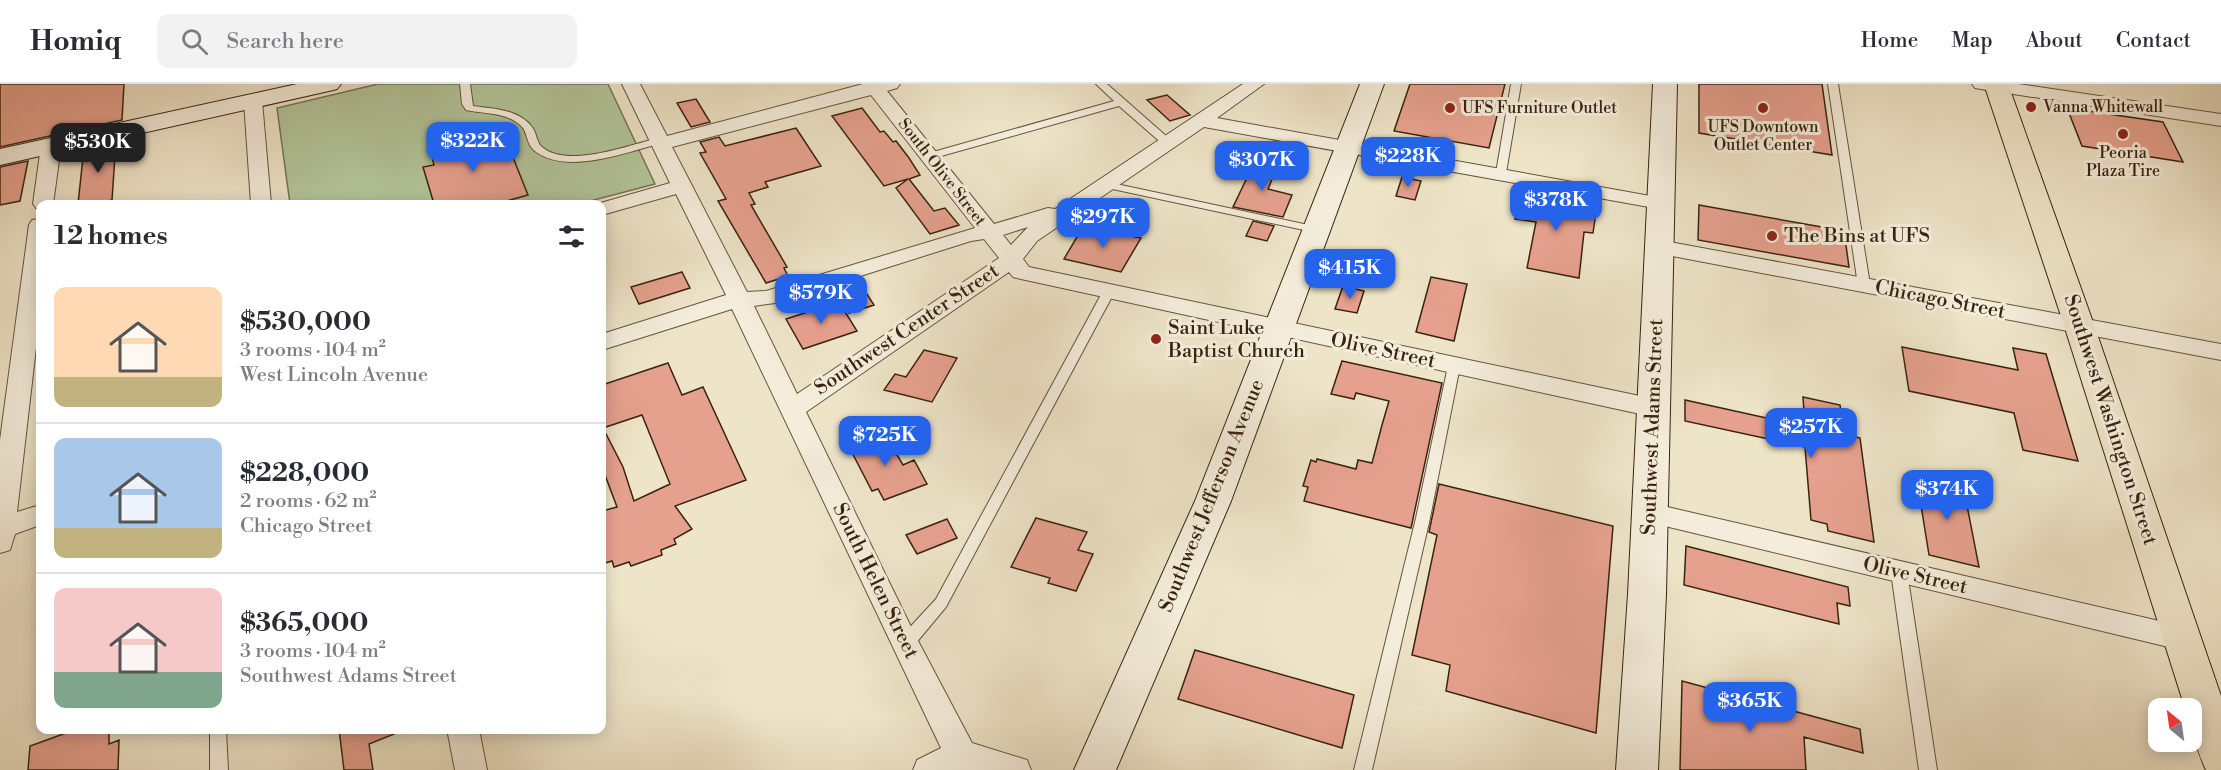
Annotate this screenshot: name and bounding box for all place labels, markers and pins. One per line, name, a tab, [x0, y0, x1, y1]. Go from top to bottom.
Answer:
place label: Vanna Whitewall	[2042, 97, 2163, 117]
place label: UFS Furniture Outlet	[1462, 98, 1617, 118]
marker: Vanna Whitewall	[2024, 100, 2038, 114]
marker: UFS Furniture Outlet	[1443, 101, 1457, 115]
marker: UFS Downtown Outlet Center	[1756, 101, 1770, 115]
place label: UFS Downtown Outlet Center	[1707, 117, 1819, 155]
pin: $322K	[431, 122, 515, 173]
pin: $530K	[56, 123, 140, 174]
marker: Peoria Plaza Tire	[2116, 127, 2130, 141]
pin: $228K	[1366, 137, 1450, 188]
pin: $307K	[1220, 141, 1304, 192]
place label: Peoria Plaza Tire	[2086, 143, 2160, 181]
pin: $378K	[1514, 181, 1598, 232]
pin: $297K	[1061, 198, 1145, 249]
place label: The Bins at UFS	[1784, 224, 1930, 249]
marker: The Bins at UFS	[1765, 229, 1779, 243]
pin: $415K	[1308, 249, 1392, 300]
pin: $579K	[779, 274, 863, 325]
place label: Saint Luke Baptist Church	[1167, 316, 1305, 364]
marker: Saint Luke Baptist Church	[1149, 332, 1163, 346]
pin: $257K	[1769, 408, 1853, 459]
pin: $725K	[843, 416, 927, 467]
pin: $374K	[1905, 470, 1989, 521]
pin: $365K	[1708, 682, 1792, 733]

